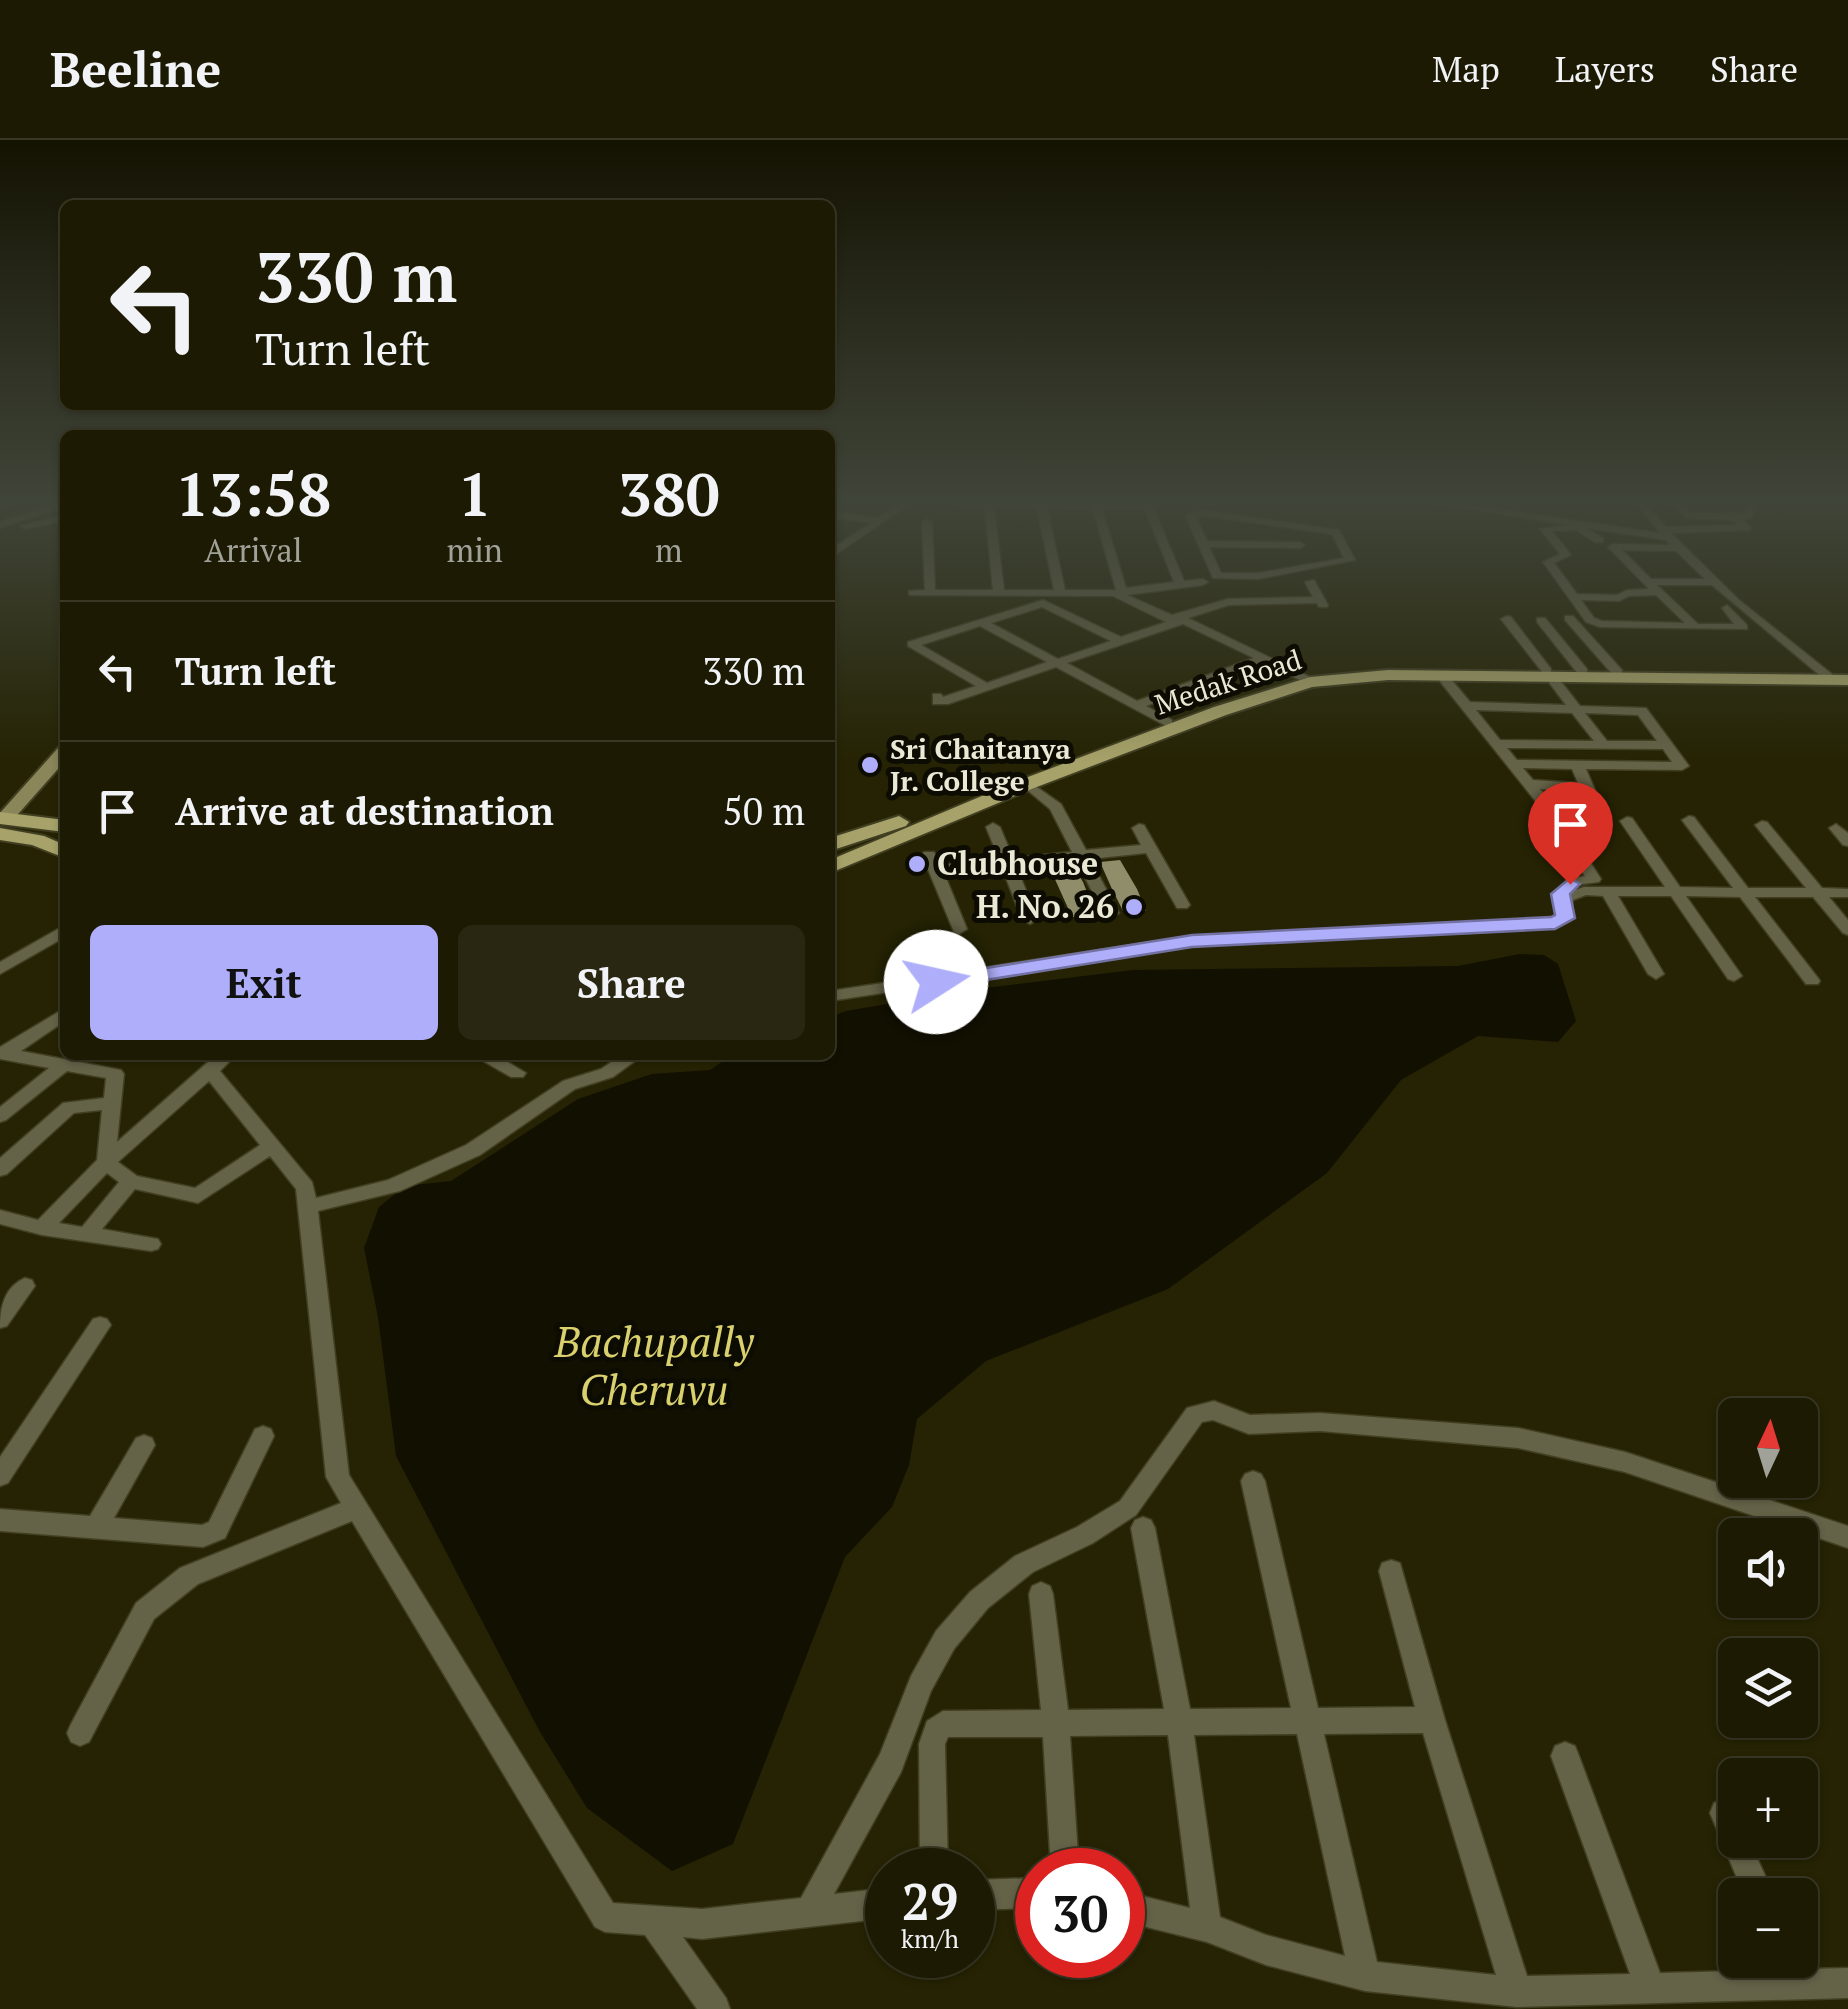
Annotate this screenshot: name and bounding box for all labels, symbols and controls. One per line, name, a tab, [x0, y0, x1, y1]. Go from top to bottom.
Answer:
text: Beeline	[50, 37, 221, 101]
text: Map	[1432, 46, 1500, 92]
text: Layers	[1555, 46, 1655, 92]
text: Share	[1710, 46, 1798, 92]
text: 330 m	[255, 229, 457, 322]
icon: left	[90, 240, 220, 370]
text: Turn left	[255, 318, 430, 378]
text: 13:58	[175, 454, 331, 533]
text: 1	[458, 454, 492, 533]
text: 380	[618, 454, 720, 533]
text: Arrival	[204, 529, 302, 571]
text: min	[447, 529, 503, 571]
text: m	[655, 529, 683, 571]
street label: Medak Road	[1150, 640, 1306, 723]
icon: left	[90, 644, 145, 699]
text: Turn left	[175, 646, 336, 696]
text: 330 m	[702, 646, 805, 696]
place label: Sri Chaitanya Jr. College	[890, 730, 1071, 799]
marker: Sri Chaitanya Jr. College	[859, 754, 881, 776]
pin	[1528, 782, 1613, 885]
icon: arrive	[90, 784, 145, 839]
text: Arrive at destination	[175, 786, 554, 836]
text: 50 m	[722, 786, 805, 836]
icon: arrive	[1543, 797, 1598, 852]
place label: Clubhouse	[937, 842, 1098, 884]
marker: Clubhouse	[906, 853, 928, 875]
place label: H. No. 26	[976, 885, 1114, 927]
marker: H. No. 26	[1123, 896, 1145, 918]
button: Exit	[90, 925, 438, 1040]
button: Share	[458, 925, 805, 1040]
position arrow	[884, 930, 988, 1034]
water label: Bachupally Cheruvu	[553, 1313, 754, 1417]
north arrow	[1718, 1398, 1818, 1498]
map controls	[1718, 1398, 1818, 1978]
button: sound	[1718, 1518, 1818, 1618]
button: layers	[1718, 1638, 1818, 1738]
button: +	[1718, 1758, 1818, 1858]
speed limit sign: 30	[1015, 1848, 1145, 1978]
text: 29	[902, 1868, 958, 1934]
button: −	[1718, 1878, 1818, 1978]
text: km/h	[901, 1922, 959, 1955]

